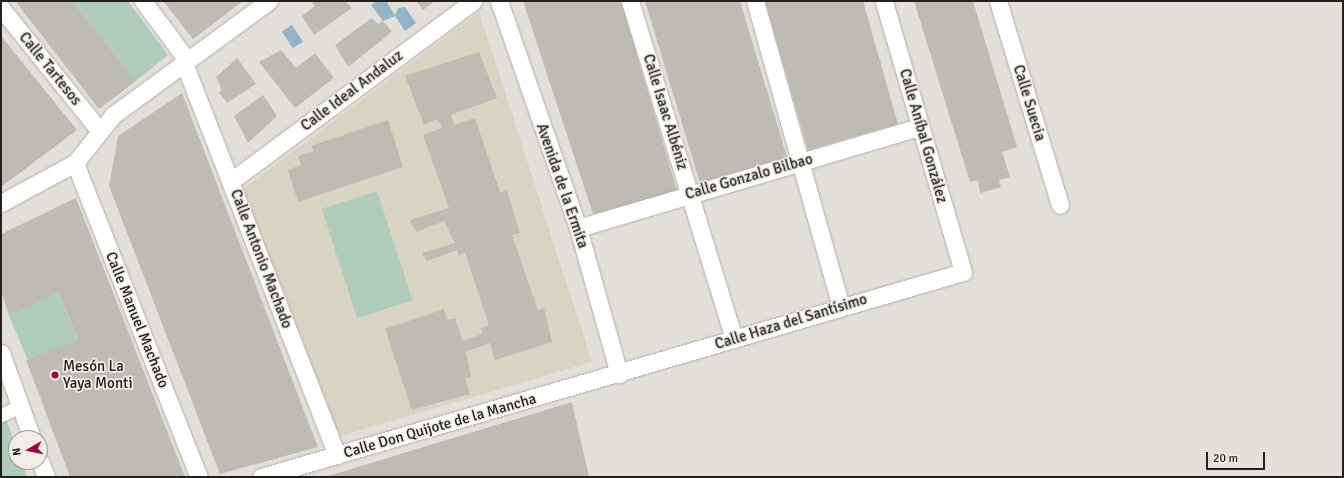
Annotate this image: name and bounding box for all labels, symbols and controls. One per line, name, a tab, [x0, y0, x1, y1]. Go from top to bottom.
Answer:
street label: Calle Tartesos	[15, 29, 85, 109]
street label: Calle Ideal Andaluz	[297, 47, 407, 135]
street label: Calle Isaac Albéniz	[639, 52, 691, 172]
street label: Calle Suecia	[1009, 63, 1049, 143]
street label: Calle Aníbal González	[895, 67, 951, 205]
street label: Avenida de la Ermita	[532, 121, 592, 251]
street label: Calle Gonzalo Bilbao	[683, 150, 815, 204]
street label: Calle Antonio Machado	[226, 187, 296, 331]
street label: Calle Manuel Machado	[101, 249, 173, 391]
street label: Calle Haza del Santísimo	[713, 290, 869, 354]
place label: Mesón La Yaya Monti	[63, 357, 133, 392]
marker: Mesón La Yaya Monti	[50, 370, 60, 380]
street label: Calle Don Quijote de la Mancha	[342, 390, 538, 462]
north arrow	[8, 430, 48, 470]
scale bar	[1208, 444, 1267, 470]
text: N	[10, 447, 24, 457]
text: 20 m	[1213, 451, 1238, 466]

